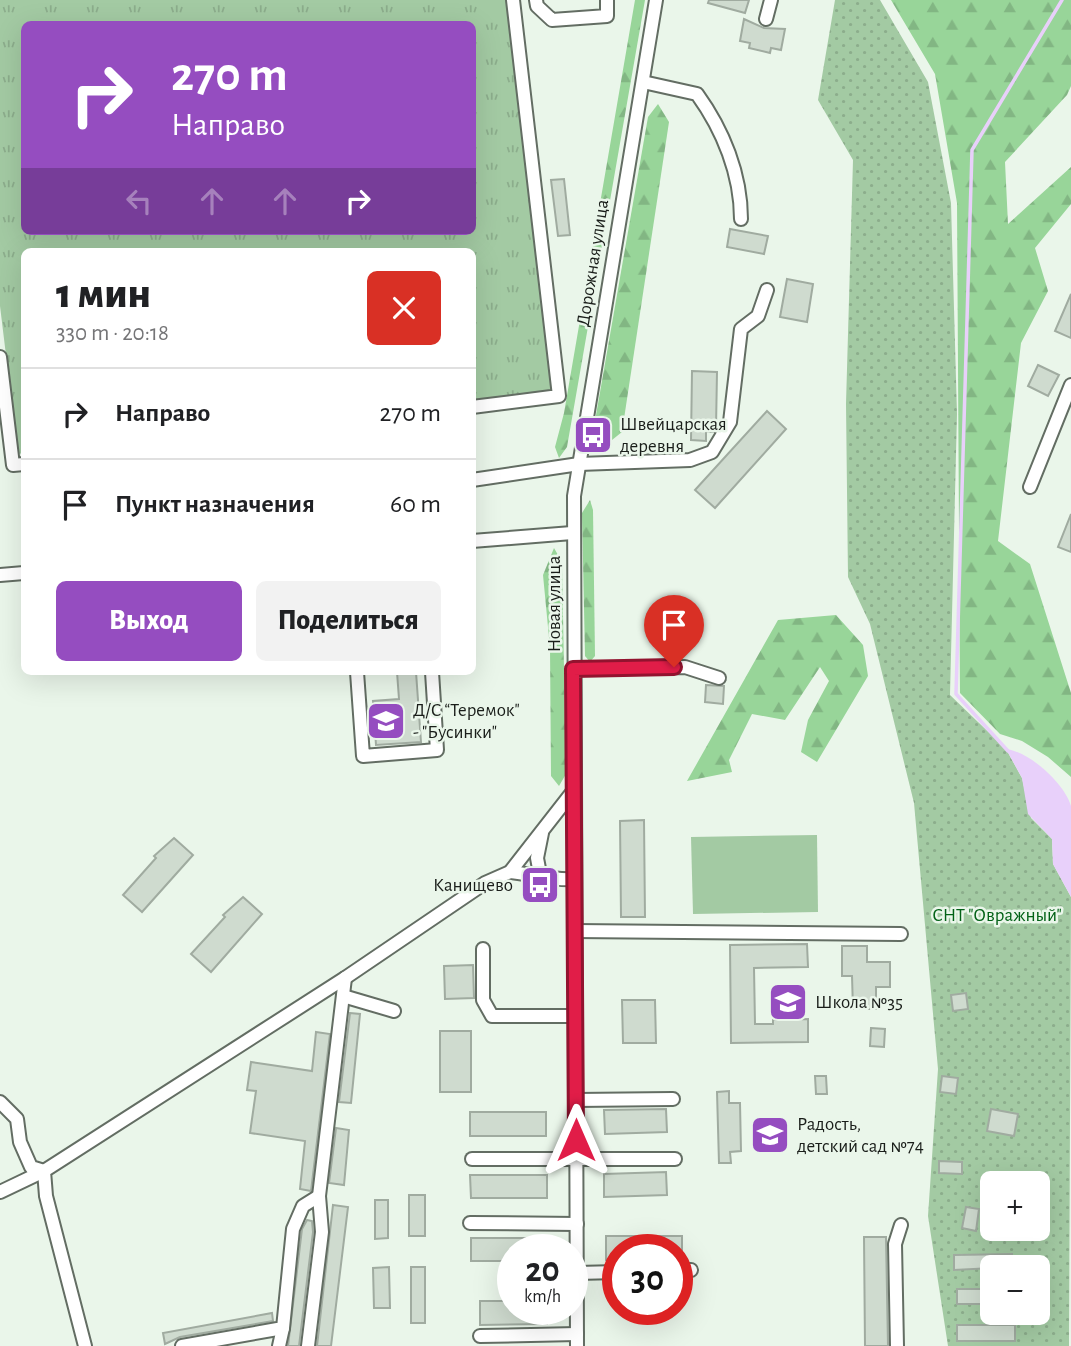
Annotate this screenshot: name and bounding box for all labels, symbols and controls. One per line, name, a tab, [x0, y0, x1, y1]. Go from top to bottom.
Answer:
icon: right	[56, 49, 147, 140]
text: 270 m	[171, 51, 288, 100]
text: Направо	[171, 109, 285, 141]
icon: left	[120, 182, 158, 220]
icon: ahead	[193, 182, 231, 220]
icon: ahead	[266, 182, 304, 220]
icon: right	[339, 182, 377, 220]
street label: Дорожная улица	[574, 198, 612, 328]
button: close	[367, 271, 441, 345]
text: 1 мин	[56, 273, 151, 315]
text: 330 m · 20:18	[56, 322, 169, 345]
icon: right	[56, 395, 94, 433]
text: Направо	[115, 400, 210, 426]
text: 270 m	[380, 400, 441, 426]
bus stop icon: Швейцарская деревня	[572, 414, 614, 456]
place label: Швейцарская деревня	[620, 415, 727, 456]
icon: arrive	[56, 486, 94, 524]
text: Пункт назначения	[115, 491, 315, 517]
text: 60 m	[390, 491, 441, 517]
street label: Новая улица	[545, 555, 564, 652]
button: Выход	[56, 581, 242, 661]
button: Поделиться	[256, 581, 441, 661]
pin	[644, 595, 704, 667]
icon: arrive	[655, 606, 693, 644]
school or university icon: Д/С “Теремок" - "Бусинки"	[365, 700, 407, 742]
place label: Д/С “Теремок" - "Бусинки"	[413, 701, 520, 742]
bus stop icon: Канищево	[519, 864, 561, 906]
place label: Канищево	[433, 876, 513, 895]
park label: СНТ "Овражный"	[932, 906, 1062, 925]
school or university icon: Школа №35	[767, 981, 809, 1023]
place label: Школа №35	[815, 993, 903, 1012]
position arrow	[539, 1103, 613, 1177]
school or university icon: Радость, детский сад №74	[749, 1114, 791, 1156]
place label: Радость, детский сад №74	[797, 1115, 924, 1156]
map controls	[980, 1171, 1050, 1325]
button: +	[980, 1171, 1050, 1241]
speed limit sign: 30	[602, 1234, 693, 1325]
text: 20	[525, 1253, 560, 1288]
button: −	[980, 1255, 1050, 1325]
text: km/h	[524, 1288, 561, 1306]

